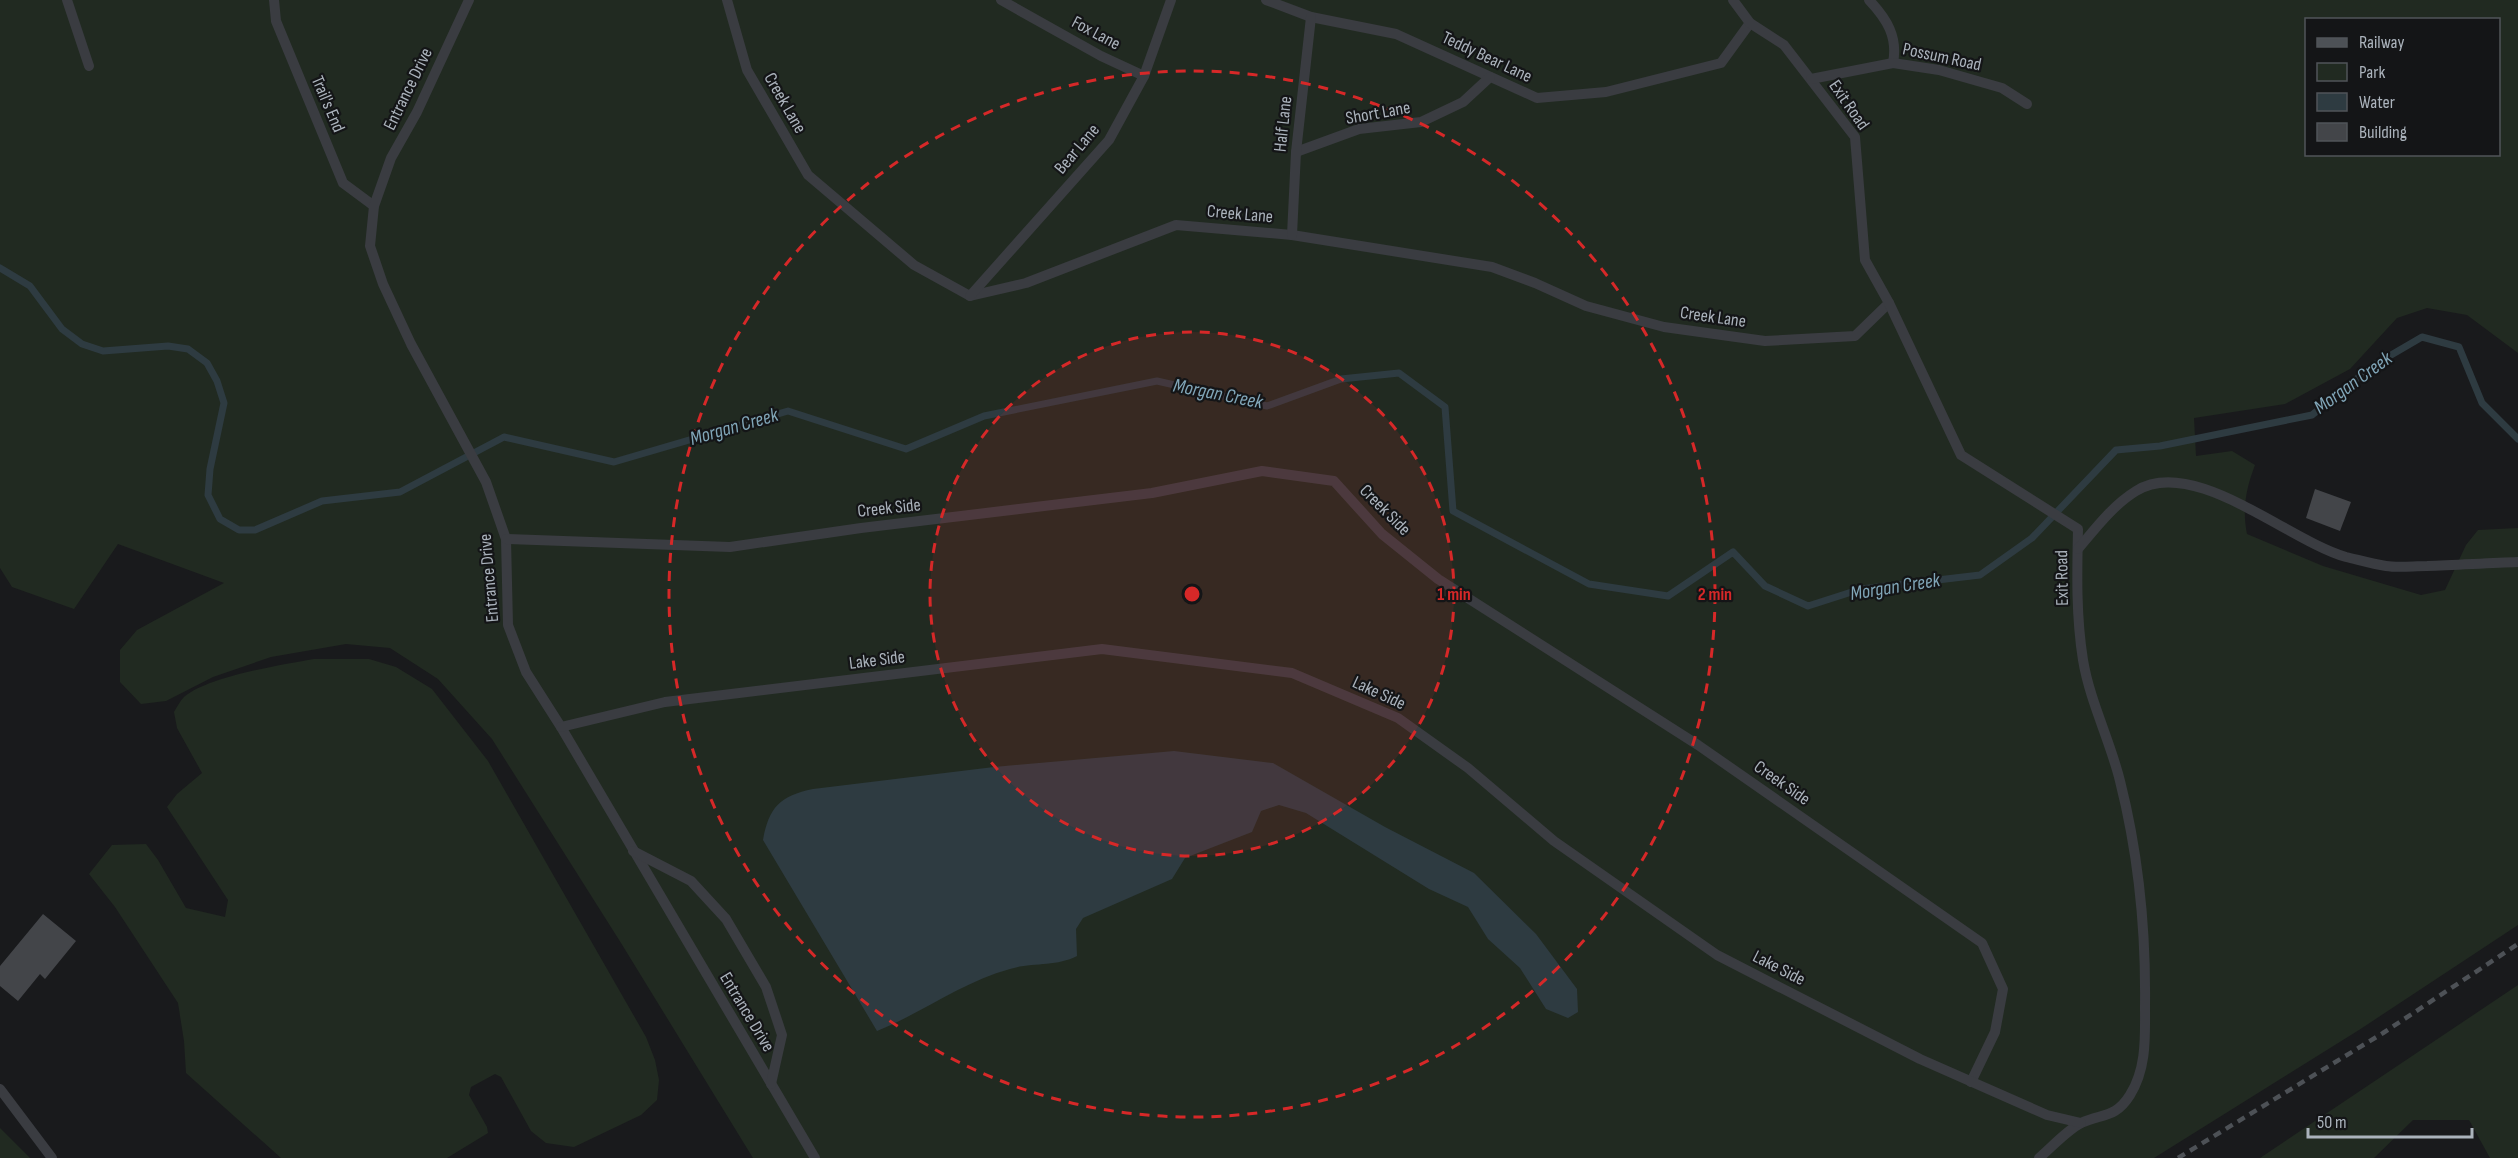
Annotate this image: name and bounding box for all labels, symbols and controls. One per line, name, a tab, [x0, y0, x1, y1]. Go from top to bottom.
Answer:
street label: Fox Lane	[1068, 12, 1124, 54]
legend	[2305, 18, 2500, 156]
street label: Teddy Bear Lane	[1439, 27, 1535, 87]
text: Railway	[2359, 32, 2404, 53]
street label: Possum Road	[1901, 38, 1983, 76]
street label: Entrance Drive	[379, 44, 437, 134]
text: Park	[2359, 62, 2385, 83]
street label: Creek Lane	[759, 69, 811, 137]
street label: Trail's End	[307, 73, 349, 135]
street label: Exit Road	[1824, 76, 1874, 134]
text: Water	[2359, 92, 2395, 113]
street label: Half Lane	[1270, 95, 1296, 153]
street label: Short Lane	[1344, 97, 1412, 129]
street label: Bear Lane	[1050, 120, 1104, 178]
text: Building	[2359, 122, 2407, 143]
street label: Creek Lane	[1206, 201, 1274, 227]
street label: Creek Lane	[1679, 302, 1747, 332]
water label: Morgan Creek	[2309, 346, 2397, 419]
water label: Morgan Creek	[1171, 374, 1265, 415]
water label: Morgan Creek	[687, 403, 781, 451]
street label: Creek Side	[1355, 480, 1415, 540]
street label: Creek Side	[856, 494, 922, 522]
street label: Entrance Drive	[475, 533, 503, 623]
street label: Exit Road	[2051, 550, 2073, 606]
water label: Morgan Creek	[1848, 568, 1942, 606]
centre of rings	[1182, 584, 1202, 604]
text: 1 min	[1437, 584, 1471, 605]
text: 2 min	[1698, 584, 1732, 605]
street label: Lake Side	[848, 646, 906, 674]
street label: Lake Side	[1349, 672, 1409, 714]
street label: Creek Side	[1750, 756, 1814, 810]
street label: Lake Side	[1749, 946, 1809, 990]
street label: Entrance Drive	[715, 968, 779, 1056]
scale bar	[2308, 1101, 2472, 1139]
text: 50 m	[2317, 1112, 2347, 1133]

